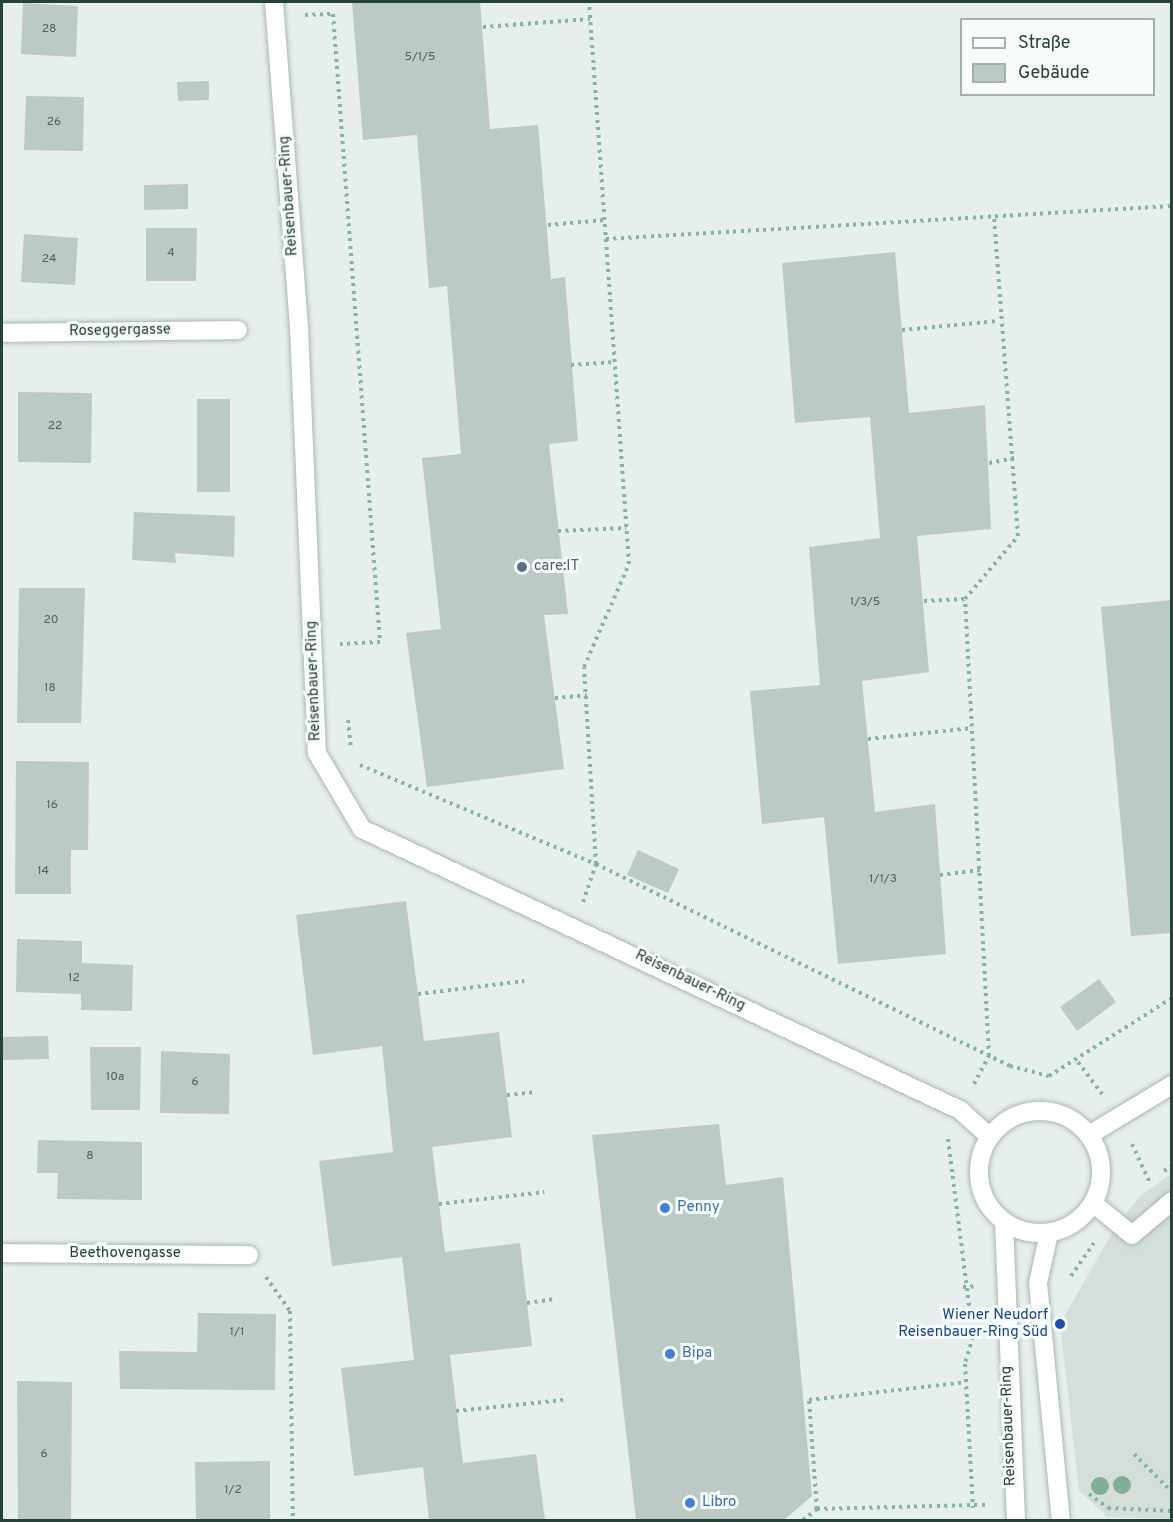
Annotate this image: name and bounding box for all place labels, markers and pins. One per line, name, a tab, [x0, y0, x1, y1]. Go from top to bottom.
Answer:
place label: care:IT	[534, 558, 579, 576]
marker: care:IT	[515, 560, 529, 574]
place label: Penny	[677, 1199, 720, 1217]
marker: Penny	[658, 1201, 672, 1215]
place label: Wiener Neudorf Reisenbauer-Ring Süd	[898, 1306, 1048, 1341]
marker: Wiener Neudorf Reisenbauer-Ring Süd	[1053, 1317, 1067, 1331]
place label: Bipa	[682, 1345, 712, 1363]
marker: Bipa	[663, 1347, 677, 1361]
place label: Libro	[702, 1494, 736, 1512]
marker: Libro	[683, 1496, 697, 1510]

